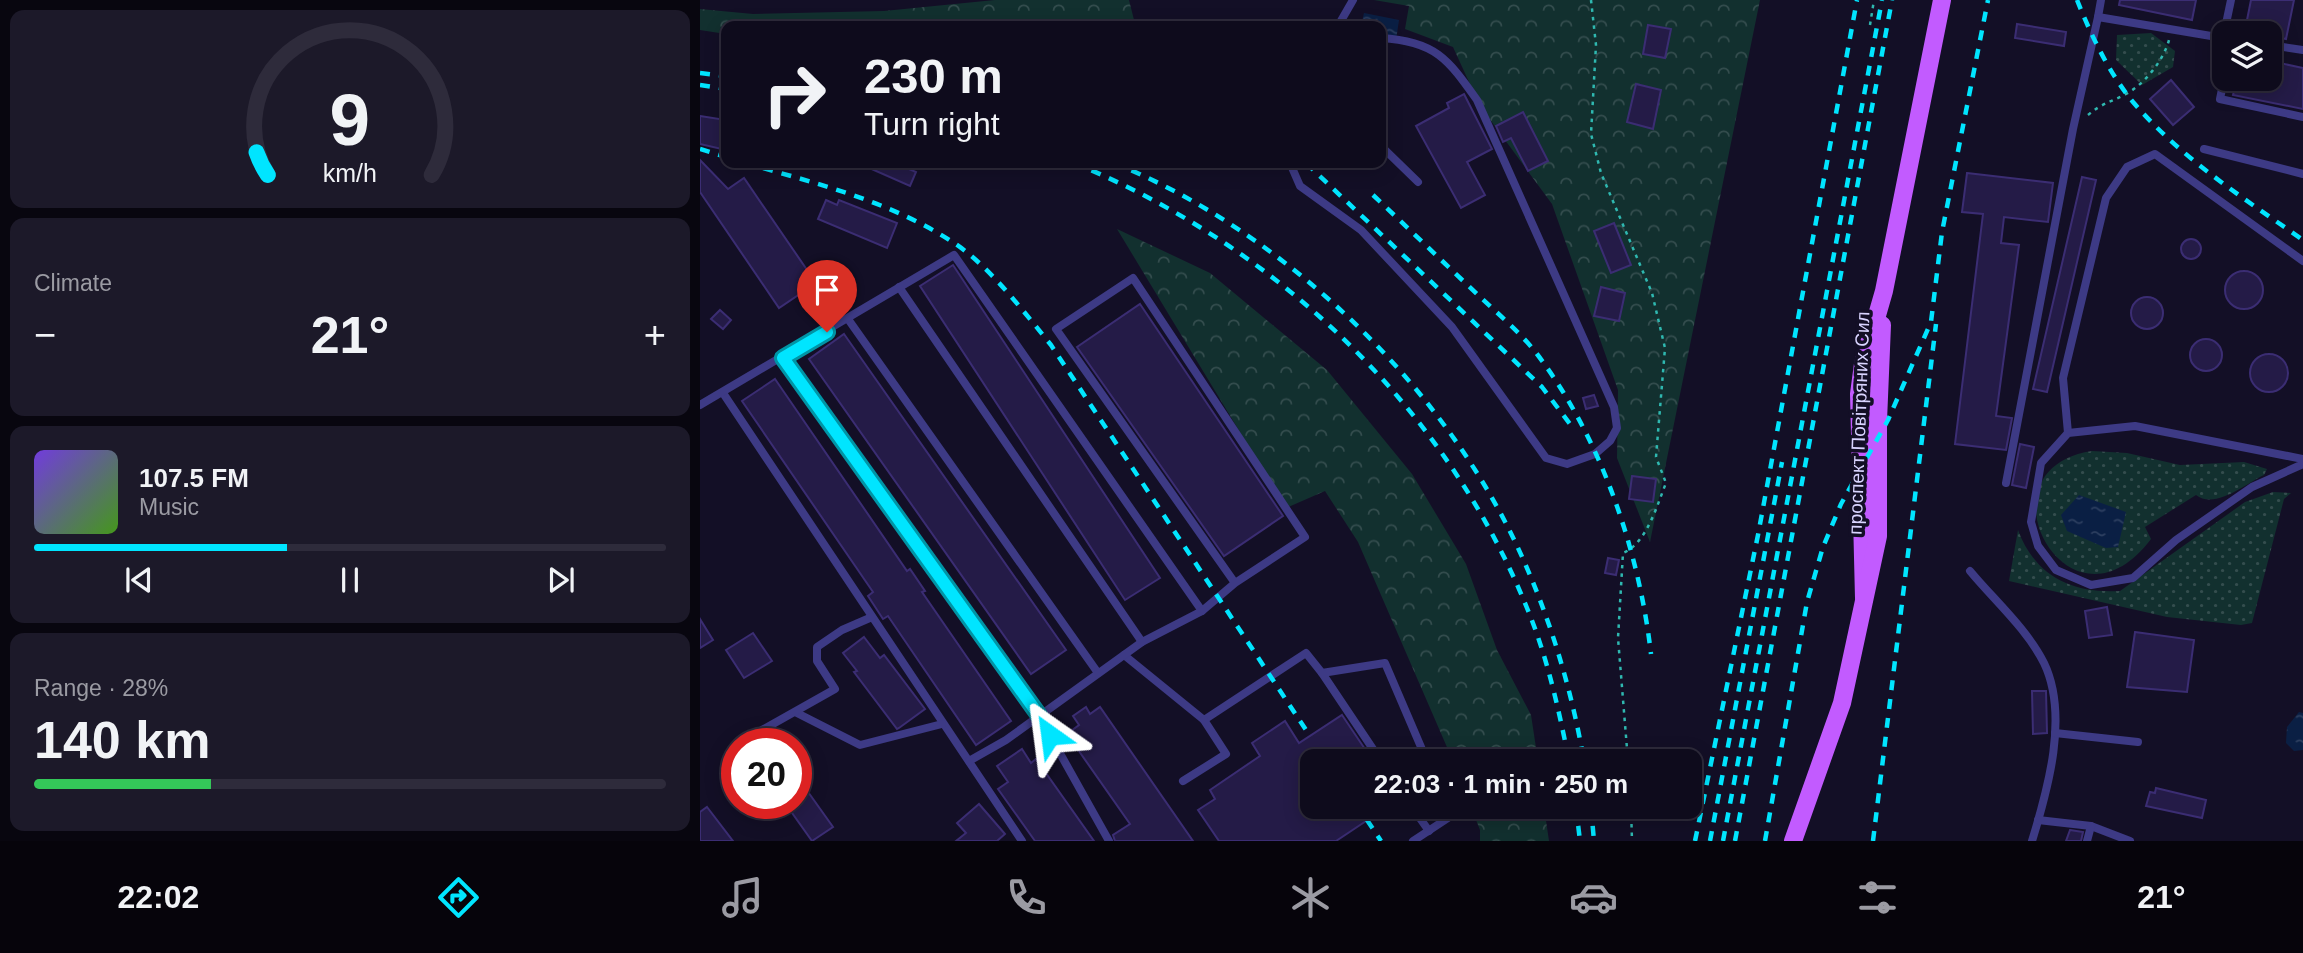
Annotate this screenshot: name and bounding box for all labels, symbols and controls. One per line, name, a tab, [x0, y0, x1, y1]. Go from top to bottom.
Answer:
map controls	[2212, 21, 2282, 91]
button: layers	[2212, 21, 2282, 91]
icon: right	[749, 49, 840, 140]
text: 230 m	[864, 49, 1003, 103]
text: 9	[330, 79, 370, 160]
text: Turn right	[864, 106, 1000, 142]
text: km/h	[323, 159, 377, 187]
pin	[797, 260, 857, 332]
text: Climate	[34, 270, 112, 296]
icon: arrive	[808, 271, 846, 309]
text: 21°	[311, 306, 389, 364]
street label: проспект Повітряних Сил	[1845, 311, 1873, 535]
text: −	[34, 314, 56, 356]
text: +	[644, 314, 666, 356]
text: 107.5 FM	[139, 463, 249, 493]
text: Music	[139, 494, 199, 520]
icon: previous	[120, 561, 158, 599]
icon: pause	[331, 561, 369, 599]
icon: next	[542, 561, 580, 599]
text: Range · 28%	[34, 675, 168, 701]
position arrow	[1013, 698, 1087, 772]
text: 140 km	[34, 711, 210, 769]
speed limit sign: 20	[721, 728, 812, 819]
text: 22:03 · 1 min · 250 m	[1374, 769, 1628, 799]
icon: directions	[434, 873, 483, 922]
icon: music	[718, 873, 767, 922]
icon: phone	[1002, 873, 1051, 922]
icon: climate	[1286, 873, 1335, 922]
icon: car	[1569, 873, 1618, 922]
icon: filters	[1853, 873, 1902, 922]
text: 22:02	[117, 879, 199, 915]
text: 21°	[2137, 879, 2186, 915]

